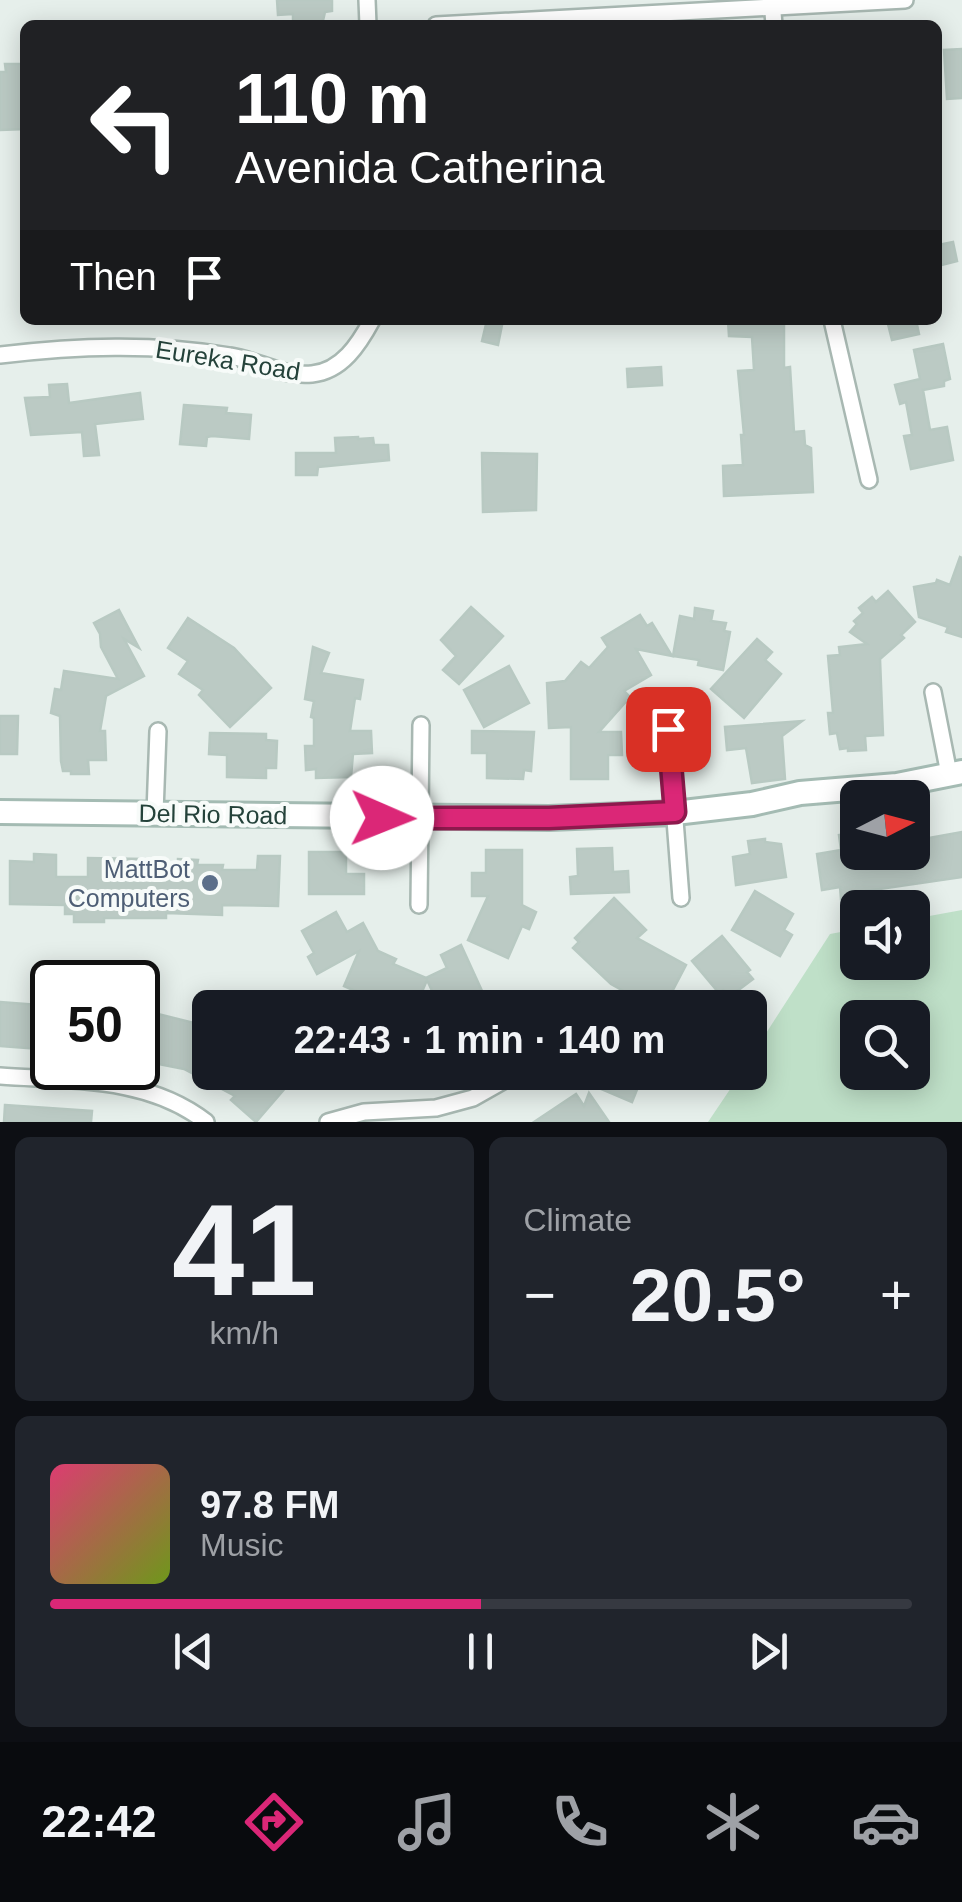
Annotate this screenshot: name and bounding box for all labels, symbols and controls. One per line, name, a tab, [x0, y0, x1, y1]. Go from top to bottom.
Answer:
icon: left	[70, 60, 200, 190]
text: 110 m	[235, 60, 430, 138]
text: Avenida Catherina	[235, 142, 604, 193]
icon: arrive	[177, 250, 232, 305]
text: Then	[70, 256, 157, 298]
street label: Eureka Road	[154, 335, 302, 385]
pin	[626, 687, 711, 772]
icon: arrive	[641, 702, 696, 757]
position arrow	[330, 766, 434, 870]
north arrow	[840, 780, 930, 870]
map controls	[840, 780, 930, 1090]
street label: Del Rio Road	[138, 799, 288, 829]
place label: MattBot Computers	[68, 855, 190, 912]
marker: MattBot Computers	[199, 872, 221, 894]
button: sound	[840, 890, 930, 980]
speed limit sign: 50	[30, 960, 160, 1090]
button: search	[840, 1000, 930, 1090]
text: 22:43 · 1 min · 140 m	[294, 1019, 665, 1061]
text: 41	[172, 1177, 317, 1323]
text: Climate	[524, 1202, 632, 1238]
text: 20.5°	[630, 1253, 806, 1337]
text: −	[524, 1264, 556, 1326]
text: +	[880, 1264, 912, 1326]
text: km/h	[210, 1315, 279, 1351]
text: 97.8 FM	[200, 1484, 339, 1526]
text: Music	[200, 1527, 284, 1563]
icon: previous	[166, 1624, 221, 1679]
icon: pause	[453, 1624, 508, 1679]
icon: next	[741, 1624, 796, 1679]
icon: directions	[239, 1787, 309, 1857]
icon: music	[392, 1787, 462, 1857]
icon: phone	[545, 1787, 615, 1857]
icon: climate	[698, 1787, 768, 1857]
icon: car	[851, 1787, 921, 1857]
text: 22:42	[41, 1796, 157, 1847]

